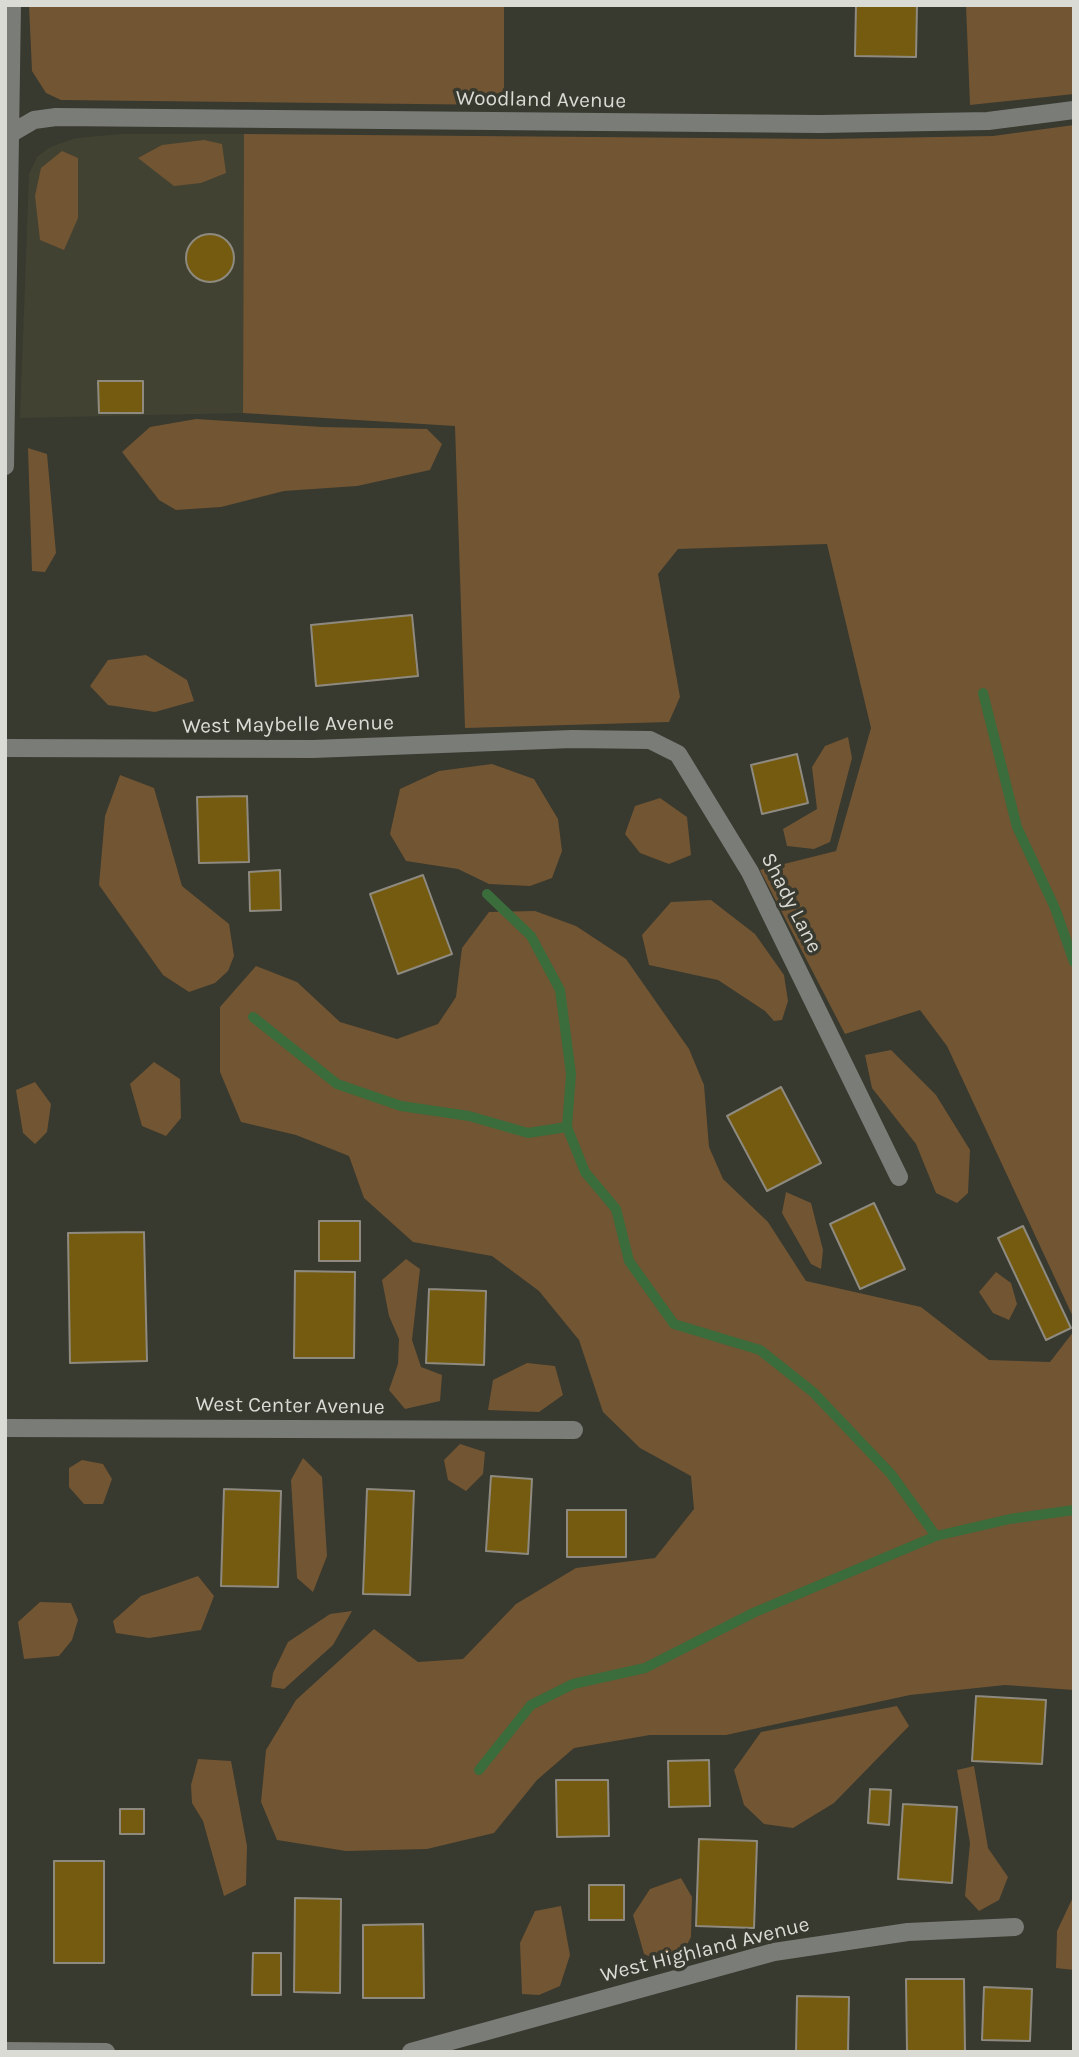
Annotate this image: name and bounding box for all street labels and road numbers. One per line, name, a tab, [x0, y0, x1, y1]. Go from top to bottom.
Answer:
street label: Woodland Avenue	[456, 86, 626, 114]
street label: West Maybelle Avenue	[182, 711, 394, 739]
street label: Shady Lane	[755, 849, 827, 957]
street label: West Center Avenue	[195, 1392, 385, 1420]
street label: West Highland Avenue	[598, 1912, 812, 1988]

